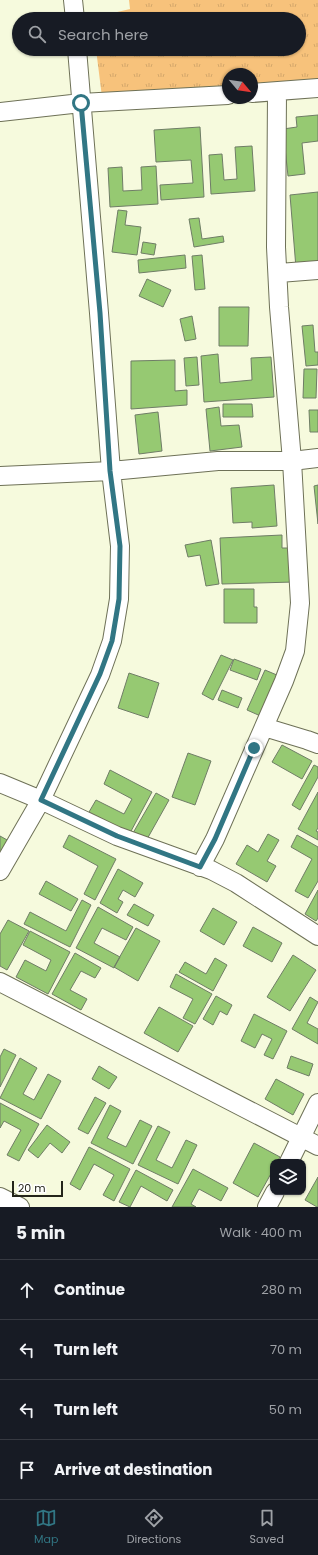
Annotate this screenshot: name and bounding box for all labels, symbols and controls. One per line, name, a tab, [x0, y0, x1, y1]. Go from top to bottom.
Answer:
search box	[12, 12, 306, 56]
icon: search	[26, 23, 48, 45]
text: Search here	[58, 24, 148, 45]
north arrow	[222, 68, 258, 104]
route start	[72, 94, 90, 112]
route end	[245, 739, 263, 757]
map controls	[270, 1159, 306, 1195]
button: layers	[270, 1159, 306, 1195]
scale bar	[12, 1179, 63, 1198]
text: 20 m	[18, 1180, 46, 1196]
text: 5 min	[16, 1221, 65, 1245]
text: Walk · 400 m	[220, 1223, 302, 1242]
icon: ahead	[16, 1279, 38, 1301]
text: Continue	[54, 1279, 125, 1300]
text: 280 m	[261, 1280, 302, 1299]
icon: left	[16, 1339, 38, 1361]
text: Turn left	[54, 1339, 118, 1360]
text: 70 m	[270, 1340, 302, 1359]
icon: left	[16, 1399, 38, 1421]
text: Turn left	[54, 1399, 118, 1420]
text: 50 m	[269, 1400, 302, 1419]
icon: arrive	[16, 1459, 38, 1481]
text: Arrive at destination	[54, 1459, 212, 1480]
tab: Map	[34, 1507, 58, 1548]
tab: Directions	[127, 1507, 181, 1548]
tab: Saved	[250, 1507, 284, 1548]

